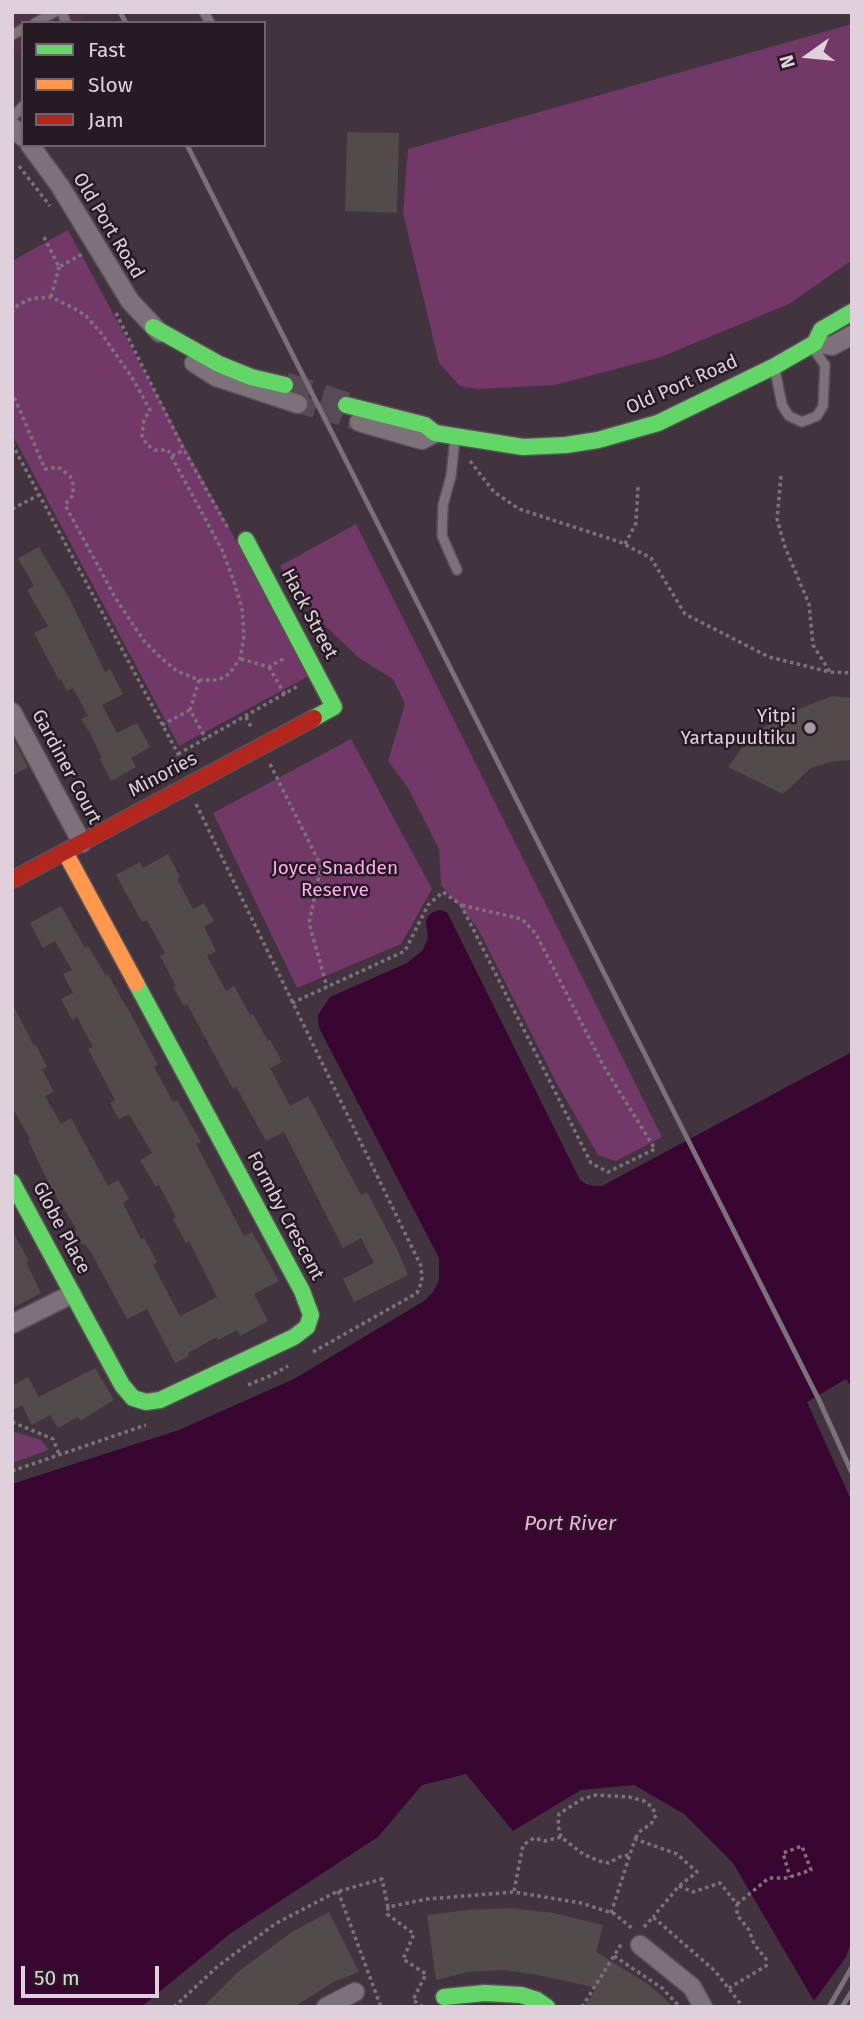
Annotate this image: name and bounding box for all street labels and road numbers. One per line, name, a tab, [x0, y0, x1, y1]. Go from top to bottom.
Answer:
street label: Old Port Road	[67, 169, 149, 283]
street label: Old Port Road	[623, 350, 741, 420]
street label: Hack Street	[276, 565, 342, 663]
street label: Gardiner Court	[26, 706, 106, 828]
street label: Minories	[125, 747, 201, 803]
street label: Formby Crescent	[242, 1148, 328, 1284]
street label: Globe Place	[27, 1178, 95, 1278]

